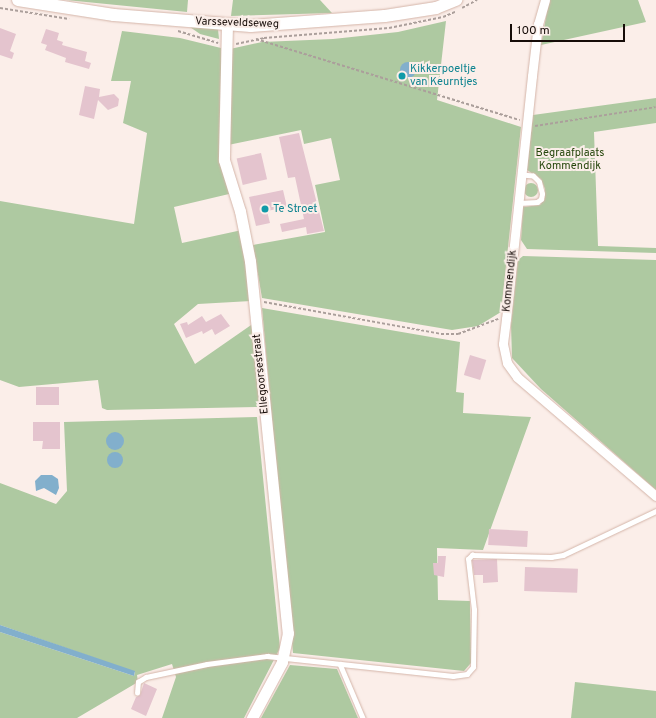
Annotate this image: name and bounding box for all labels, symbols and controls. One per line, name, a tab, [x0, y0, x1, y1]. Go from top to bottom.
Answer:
street label: Varsseveldseweg	[195, 15, 279, 31]
scale bar	[512, 16, 627, 42]
text: 100 m	[517, 23, 550, 39]
place label: Kikkerpoeltje van Keurntjes	[410, 63, 477, 89]
marker: Kikkerpoeltje van Keurntjes	[397, 71, 407, 81]
park label: Begraafplaats Kommendijk	[536, 147, 604, 173]
place label: Te Stroet	[273, 202, 317, 216]
marker: Te Stroet	[260, 204, 270, 214]
street label: Kommendijk	[500, 249, 520, 313]
street label: Ellegoorsestraat	[250, 333, 272, 415]

